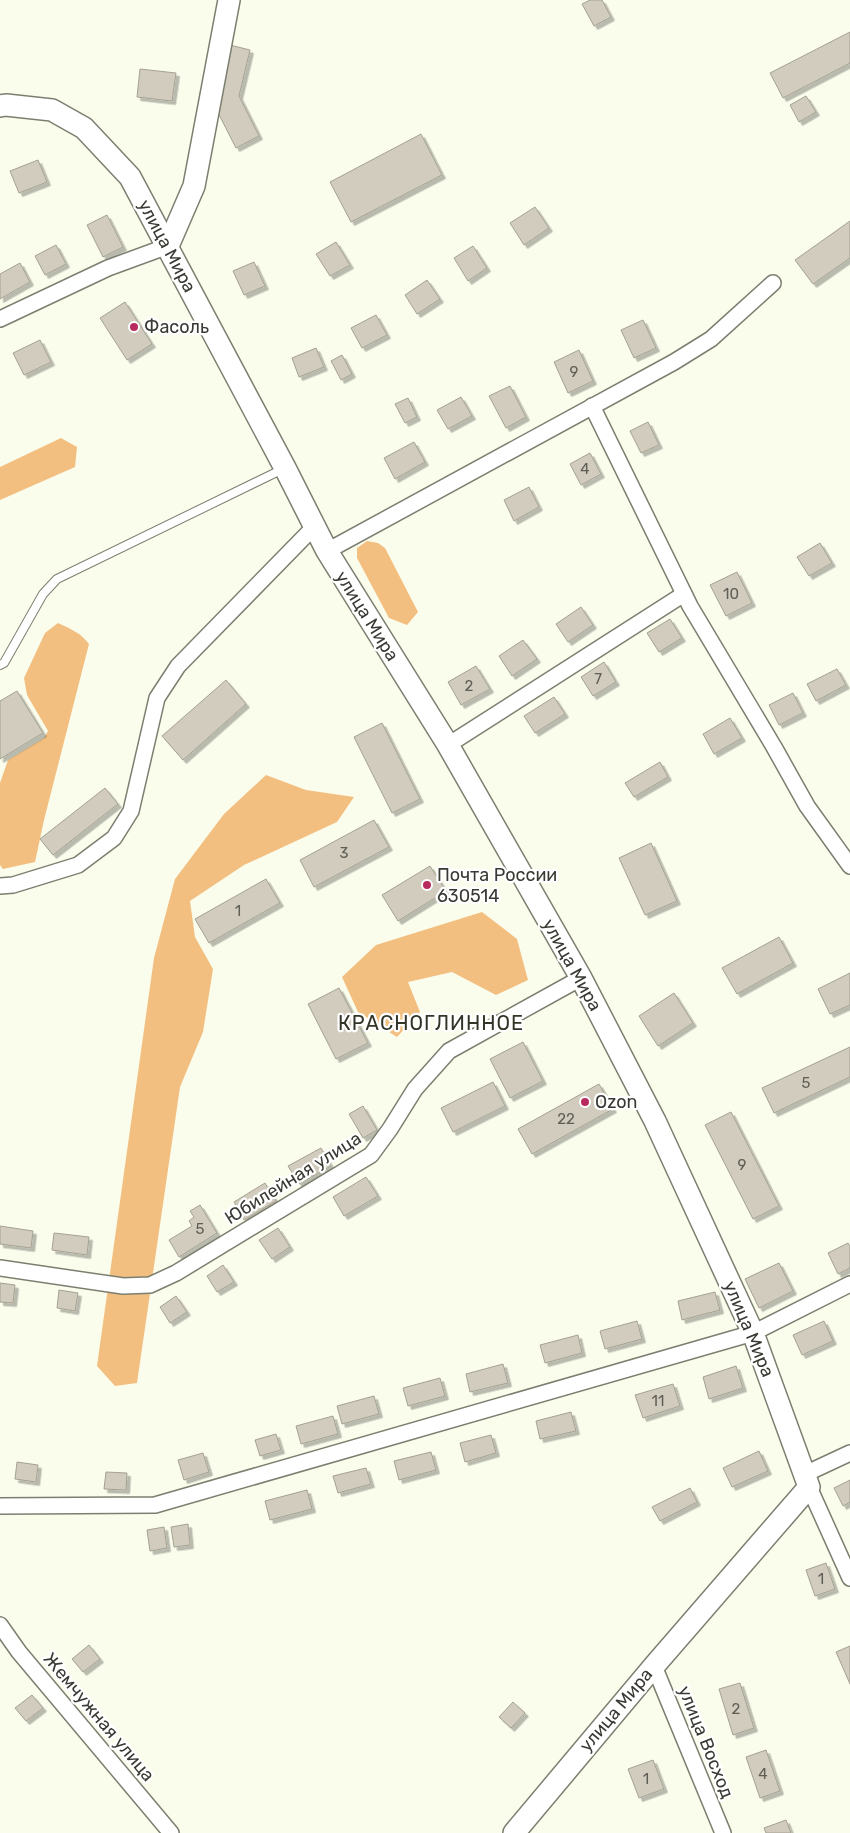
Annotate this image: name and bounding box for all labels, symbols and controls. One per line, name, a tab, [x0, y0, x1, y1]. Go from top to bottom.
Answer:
street label: улица Мира	[133, 196, 201, 296]
place label: Фасоль	[144, 316, 209, 338]
marker: Фасоль	[128, 321, 140, 333]
house number: 9	[570, 363, 579, 381]
house number: 4	[580, 460, 590, 478]
street label: улица Мира	[331, 567, 403, 665]
house number: 10	[723, 585, 739, 603]
house number: 7	[594, 670, 602, 688]
house number: 2	[465, 677, 474, 695]
house number: 3	[339, 844, 349, 862]
place label: Почта России 630514	[437, 864, 557, 907]
marker: Почта России 630514	[421, 879, 433, 891]
house number: 1	[235, 902, 241, 920]
street label: улица Мира	[538, 915, 606, 1015]
district label: КРАСНОГЛИННОЕ	[338, 1011, 524, 1035]
house number: 5	[802, 1074, 811, 1092]
place label: Ozon	[595, 1091, 637, 1113]
marker: Ozon	[579, 1096, 591, 1108]
house number: 22	[557, 1110, 575, 1128]
street label: Юбилейная улица	[221, 1127, 365, 1229]
house number: 9	[738, 1156, 747, 1174]
house number: 5	[196, 1220, 205, 1238]
street label: улица Мира	[719, 1278, 779, 1380]
house number: 11	[652, 1392, 664, 1410]
house number: 1	[818, 1570, 824, 1588]
street label: Жемчужная улица	[39, 1648, 159, 1786]
street label: улица Мира	[575, 1664, 657, 1756]
street label: улица Восход	[673, 1683, 739, 1802]
house number: 2	[732, 1700, 741, 1718]
house number: 4	[758, 1765, 768, 1783]
house number: 1	[643, 1770, 649, 1788]

